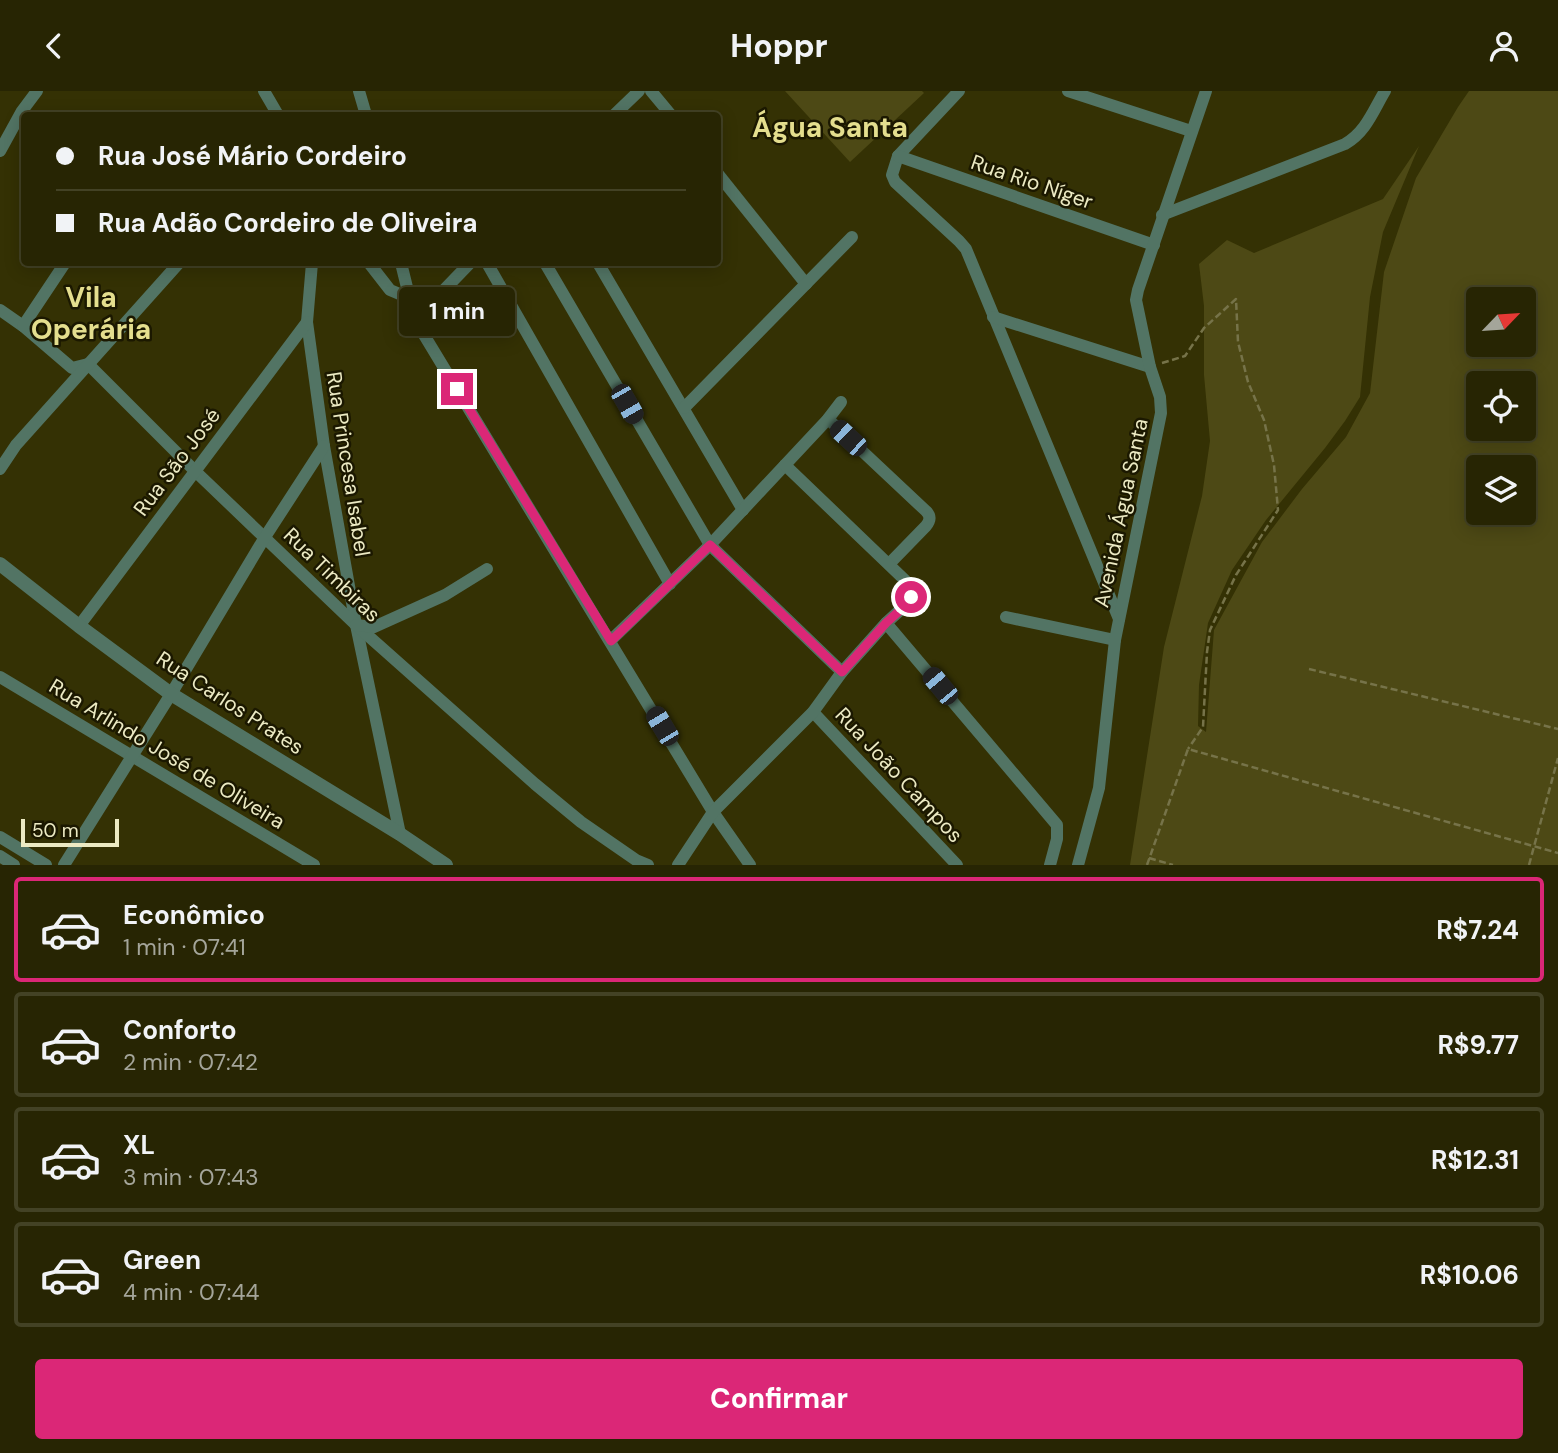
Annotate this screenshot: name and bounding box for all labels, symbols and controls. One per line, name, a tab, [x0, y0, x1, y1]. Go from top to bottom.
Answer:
text: Hoppr	[730, 25, 828, 67]
icon: back	[35, 27, 73, 65]
icon: person	[1485, 27, 1523, 65]
district label: Água Santa	[752, 109, 908, 146]
text: Rua José Mário Cordeiro	[98, 139, 407, 173]
street label: Rua Rio Níger	[967, 148, 1097, 216]
text: Rua Adão Cordeiro de Oliveira	[98, 206, 478, 240]
district label: Vila Operária	[31, 279, 151, 348]
callout: 1 min	[399, 287, 515, 337]
north arrow	[1466, 287, 1536, 357]
map controls	[1466, 287, 1536, 525]
text: 1 min	[429, 296, 485, 326]
street label: Rua Princesa Isabel	[320, 370, 376, 558]
button: locate	[1466, 371, 1536, 441]
route end	[441, 373, 473, 405]
car	[608, 381, 647, 427]
street label: Rua São José	[127, 402, 227, 522]
car	[826, 416, 871, 460]
street label: Avenida Água Santa	[1087, 416, 1155, 610]
button: layers	[1466, 455, 1536, 525]
street label: Rua Timbiras	[277, 522, 387, 628]
route start	[895, 581, 927, 613]
street label: Rua Carlos Prates	[151, 645, 309, 761]
car	[919, 663, 962, 709]
street label: Rua Arlindo José de Oliveira	[44, 672, 290, 836]
street label: Rua João Campos	[829, 701, 969, 849]
car	[643, 703, 682, 749]
scale bar	[21, 816, 119, 848]
text: 50 m	[32, 818, 79, 843]
icon: car	[39, 898, 102, 961]
text: Econômico	[123, 898, 265, 932]
text: R$7.24	[1436, 913, 1519, 947]
text: 1 min · 07:41	[123, 932, 246, 962]
icon: car	[39, 1013, 102, 1076]
text: Conforto	[123, 1013, 237, 1047]
text: R$9.77	[1437, 1028, 1519, 1062]
text: 2 min · 07:42	[123, 1047, 258, 1077]
icon: car	[39, 1128, 102, 1191]
text: XL	[123, 1128, 155, 1162]
text: R$12.31	[1431, 1143, 1519, 1177]
text: 3 min · 07:43	[123, 1162, 259, 1192]
icon: car	[39, 1243, 102, 1306]
text: Green	[123, 1243, 201, 1277]
text: R$10.06	[1420, 1258, 1519, 1292]
text: 4 min · 07:44	[123, 1277, 259, 1307]
button: Confirmar	[35, 1359, 1523, 1439]

